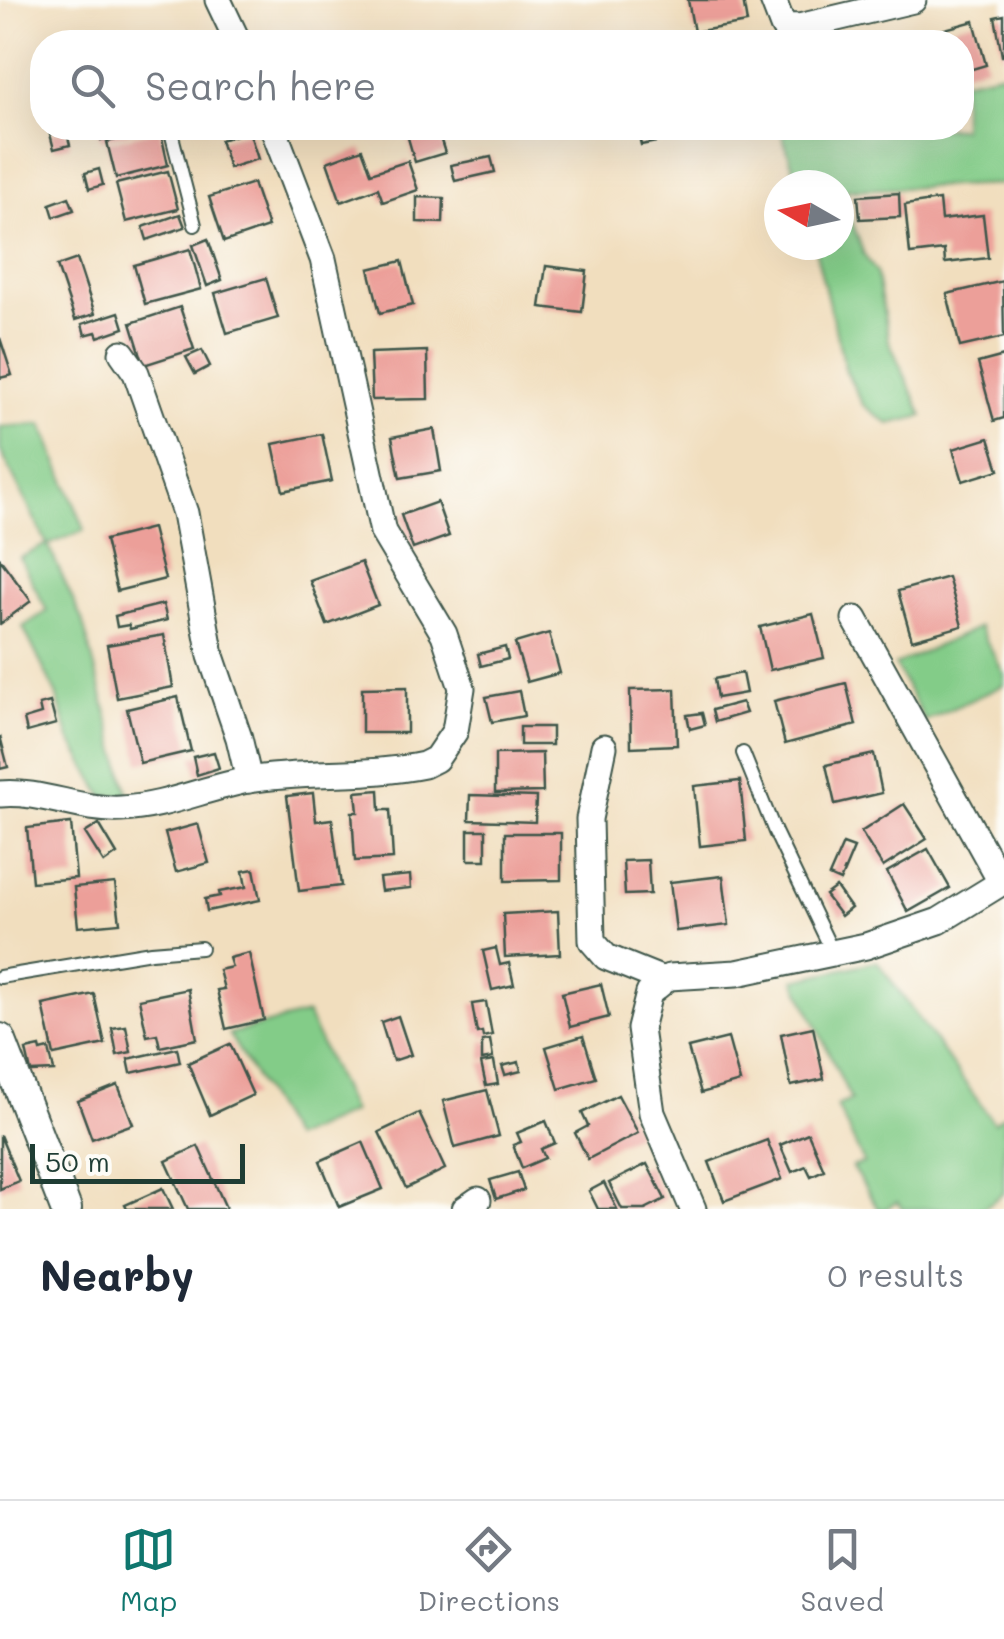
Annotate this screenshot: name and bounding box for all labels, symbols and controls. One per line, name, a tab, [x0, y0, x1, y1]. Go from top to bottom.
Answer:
search box	[30, 30, 974, 140]
icon: search	[65, 58, 120, 113]
text: Search here	[145, 60, 376, 110]
north arrow	[764, 170, 854, 260]
scale bar	[30, 1139, 245, 1184]
text: 50 m	[45, 1143, 110, 1179]
text: Nearby	[40, 1247, 194, 1302]
text: 0 results	[827, 1253, 964, 1295]
tab: Map	[120, 1522, 177, 1618]
tab: Directions	[418, 1522, 560, 1618]
tab: Saved	[801, 1522, 884, 1618]

